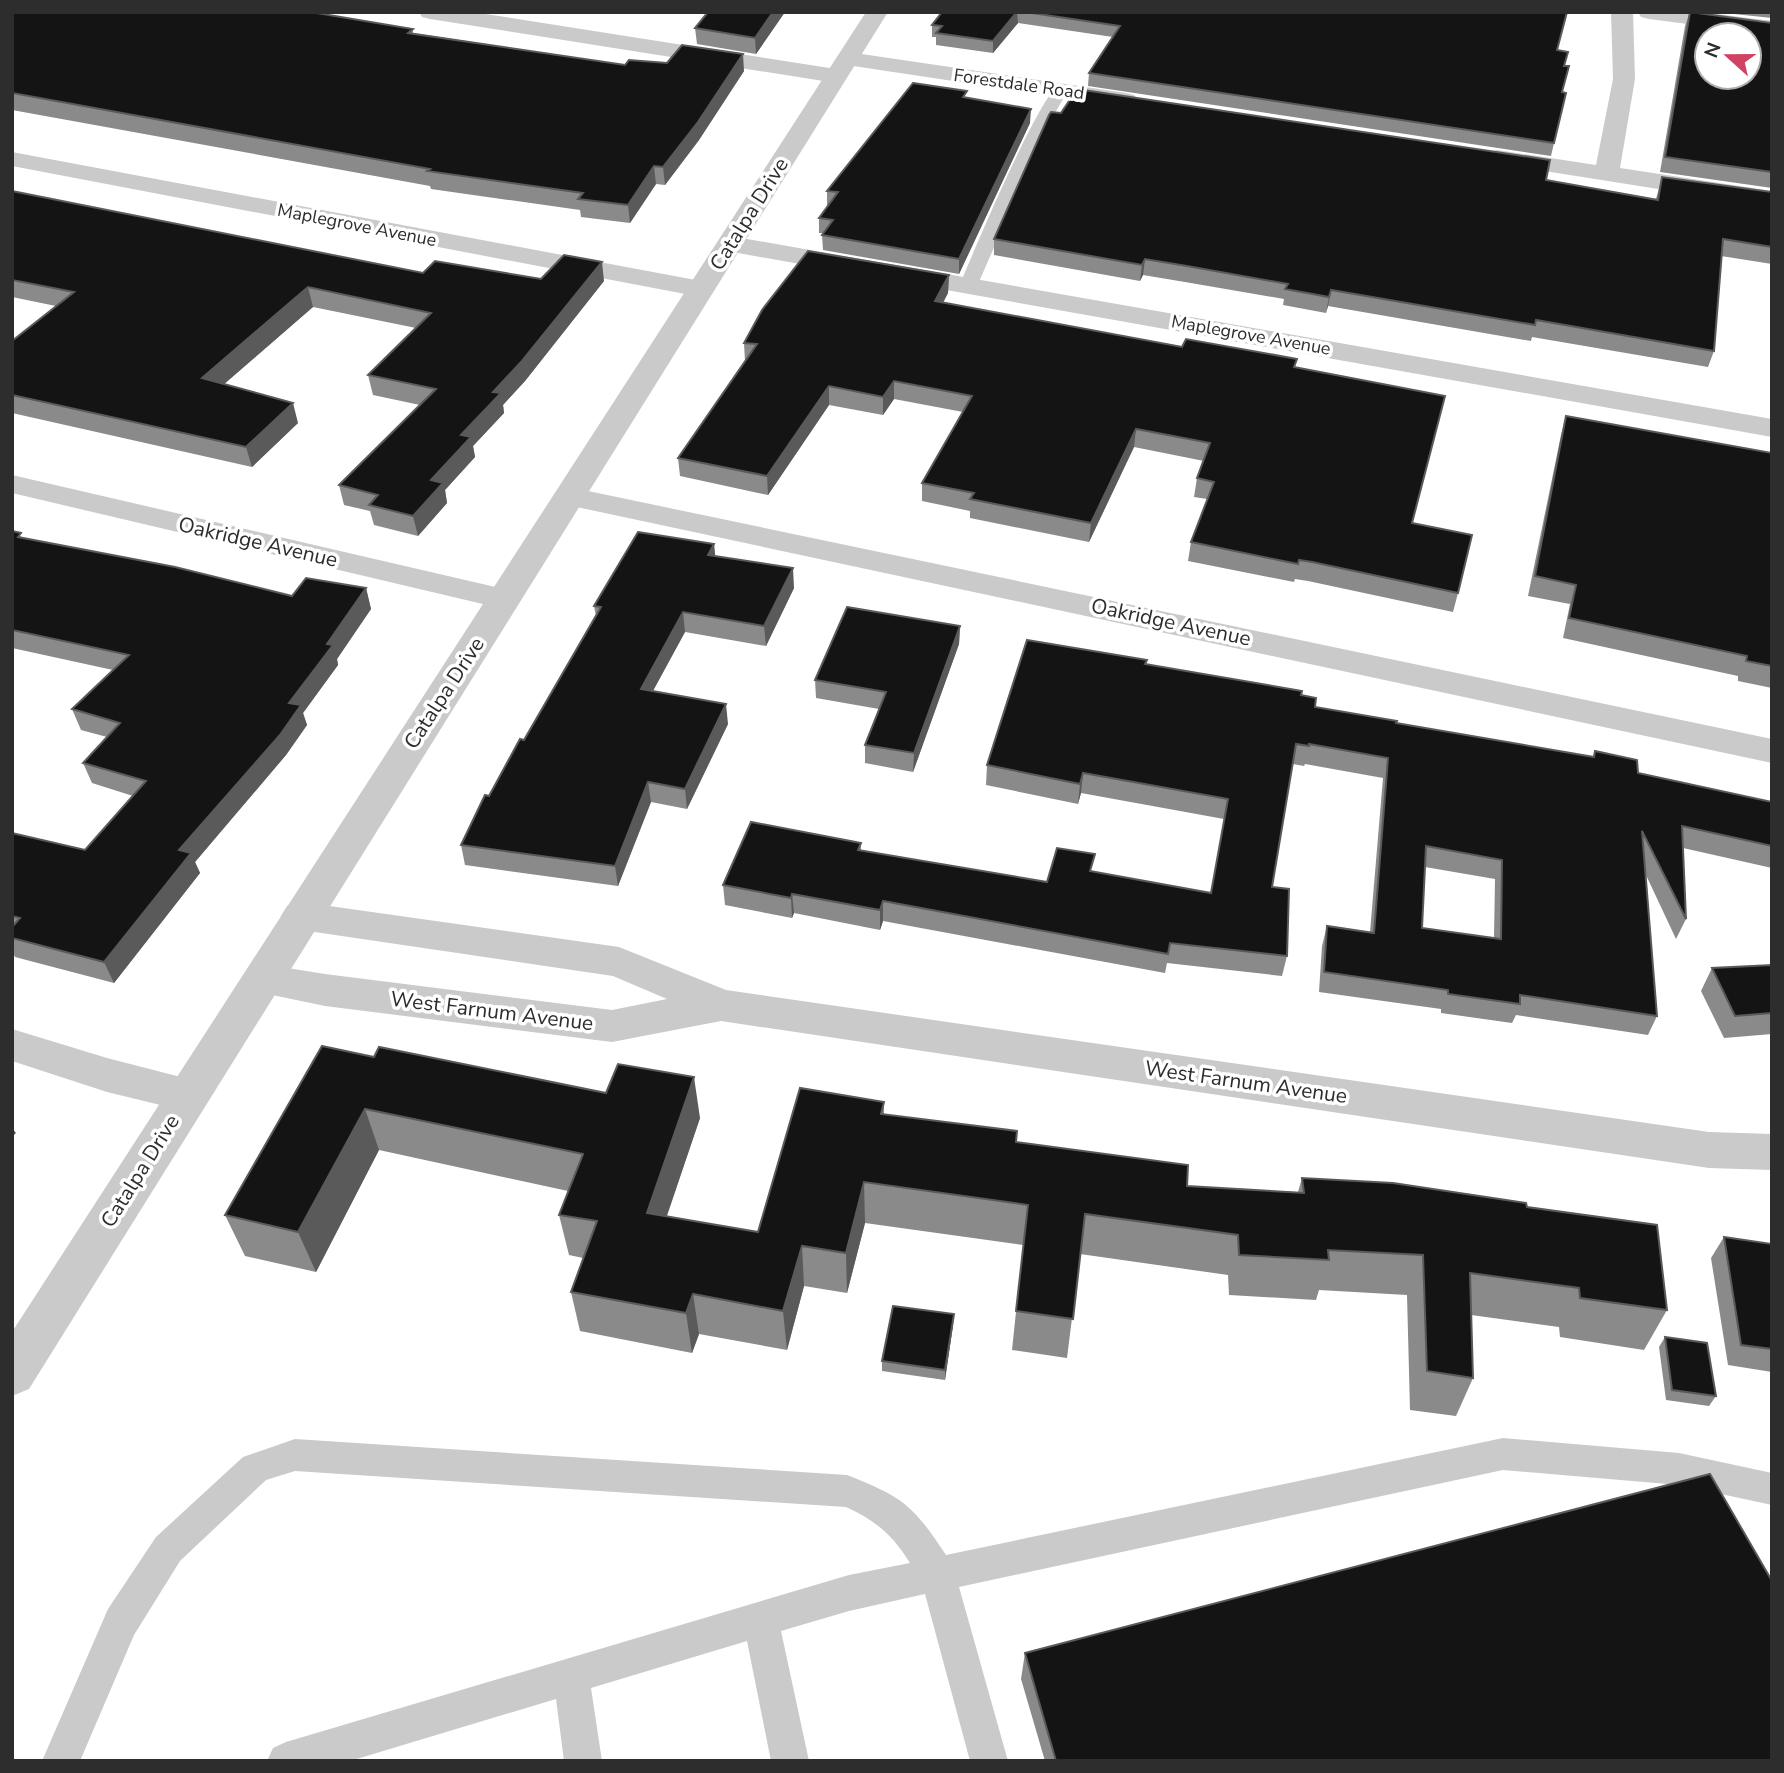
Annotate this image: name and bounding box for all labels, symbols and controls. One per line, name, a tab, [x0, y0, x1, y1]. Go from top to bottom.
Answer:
north arrow	[1693, 21, 1763, 91]
text: N	[1698, 39, 1728, 62]
street label: Forestdale Road	[952, 63, 1086, 105]
street label: Catalpa Drive	[703, 152, 795, 276]
street label: Maplegrove Avenue	[275, 198, 439, 252]
street label: Maplegrove Avenue	[1169, 309, 1333, 361]
street label: Oakridge Avenue	[176, 510, 340, 574]
street label: Oakridge Avenue	[1089, 591, 1253, 653]
street label: Catalpa Drive	[397, 632, 491, 754]
street label: West Farnum Avenue	[389, 985, 595, 1037]
street label: West Farnum Avenue	[1143, 1054, 1349, 1110]
street label: Catalpa Drive	[94, 1109, 186, 1233]

